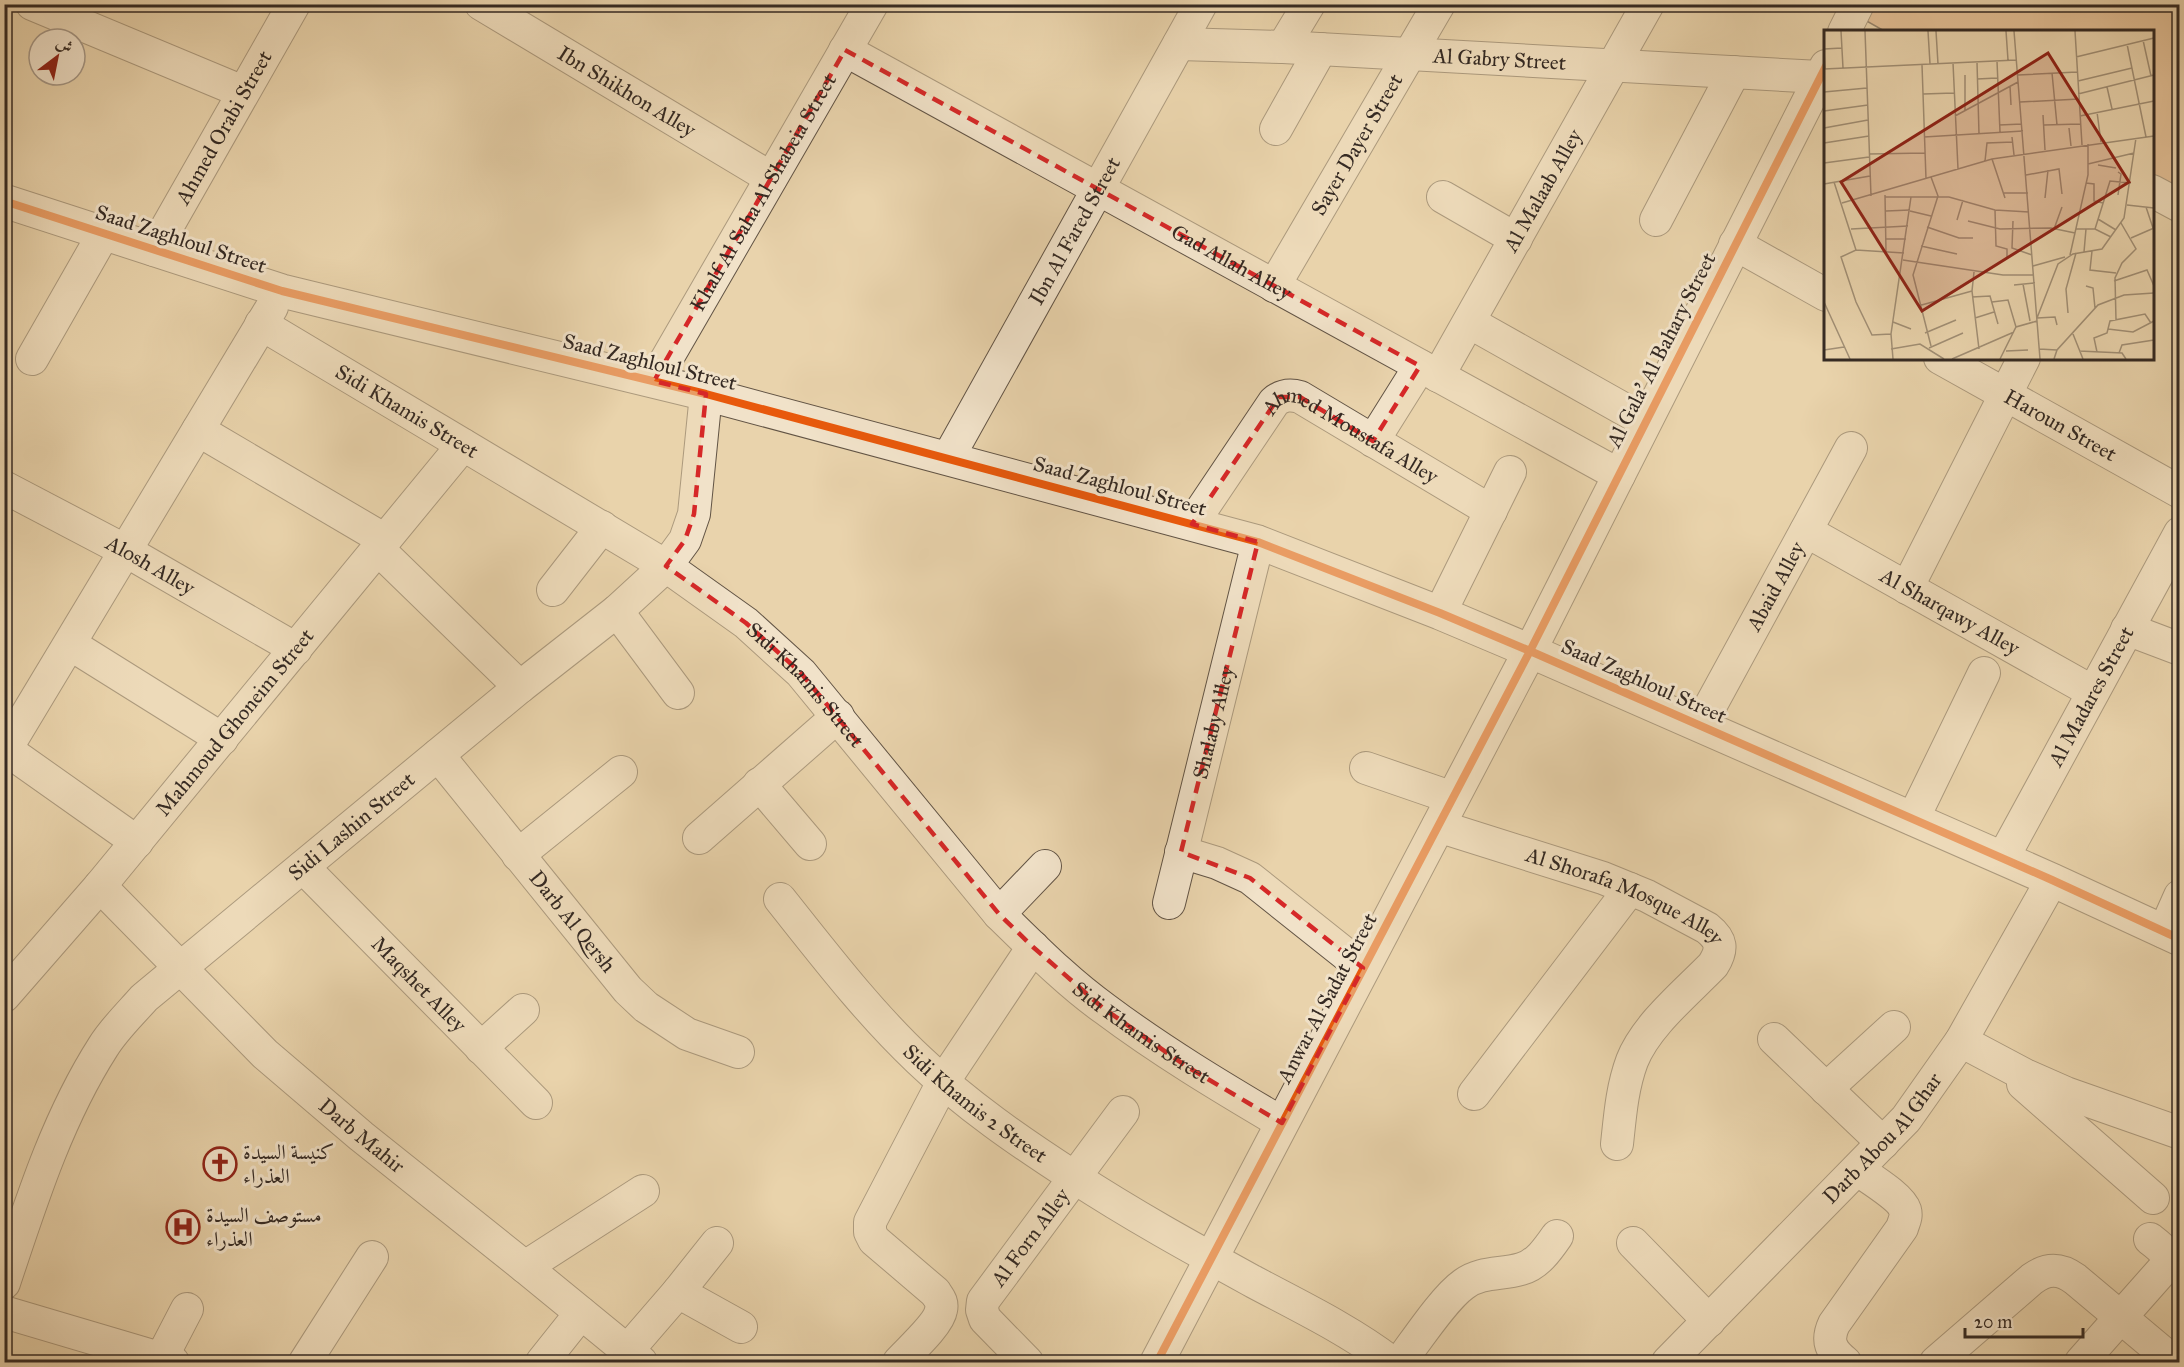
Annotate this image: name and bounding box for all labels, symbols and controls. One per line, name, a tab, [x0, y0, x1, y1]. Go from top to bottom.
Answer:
north arrow	[27, 27, 87, 87]
inset map	[1824, 30, 2154, 360]
text: ش	[53, 32, 76, 57]
street label: Ibn Shikhon Alley	[553, 40, 702, 143]
street label: Al Gabry Street	[1431, 42, 1567, 76]
street label: Ahmed Orabi Street	[169, 46, 278, 210]
street label: Khalf Al Saha Al Shabeia Street	[684, 68, 842, 316]
street label: Sayer Dayer Street	[1305, 68, 1409, 220]
street label: Al Malaab Alley	[1497, 123, 1588, 257]
street label: Ibn Al Fared Street	[1023, 152, 1126, 309]
street label: Saad Zaghloul Street	[92, 199, 270, 279]
street label: Gad Allah Alley	[1167, 219, 1297, 306]
street label: Al Gala' Al Bahary Street	[1600, 248, 1722, 453]
street label: Saad Zaghloul Street	[560, 328, 740, 396]
street label: Sidi Khamis Street	[331, 359, 484, 464]
street label: Ahmed Moustafa Alley	[1256, 382, 1444, 490]
street label: Haroun Street	[2000, 383, 2122, 467]
street label: Saad Zaghloul Street	[1031, 450, 1210, 522]
street label: Alosh Alley	[101, 529, 201, 601]
street label: Abaid Alley	[1740, 536, 1811, 636]
street label: Al Sharqawy Alley	[1875, 562, 2025, 662]
street label: Sidi Khamis Street	[741, 617, 870, 753]
street label: Al Madares Street	[2042, 622, 2140, 772]
street label: Mahmoud Ghoneim Street	[150, 623, 320, 821]
street label: Saad Zaghloul Street	[1557, 633, 1731, 729]
street label: Shalaby Alley	[1187, 662, 1240, 782]
street label: Sidi Lashin Street	[283, 766, 421, 886]
street label: Al Shorafa Mosque Alley	[1522, 841, 1731, 950]
street label: Darb Al Qersh	[524, 865, 622, 978]
street label: Anwar Al Sadat Street	[1271, 908, 1383, 1088]
street label: Maqshet Alley	[366, 931, 473, 1039]
street label: Sidi Khamis Street	[1067, 976, 1215, 1090]
street label: Sidi Khamis 2 Street	[897, 1039, 1053, 1169]
street label: Darb Abou Al Ghar	[1817, 1068, 1947, 1209]
street label: Darb Mahir	[313, 1093, 410, 1179]
place label: كنيسة السيدة العذراء	[243, 1139, 334, 1189]
church icon: كنيسة السيدة العذراء	[202, 1146, 238, 1182]
street label: Al Forn Alley	[985, 1182, 1076, 1292]
place label: مستوصف السيدة العذراء	[206, 1202, 322, 1252]
hospital icon: مستوصف السيدة العذراء	[165, 1209, 201, 1245]
scale bar	[1965, 1301, 2084, 1339]
text: 20 m	[1974, 1311, 2012, 1333]

